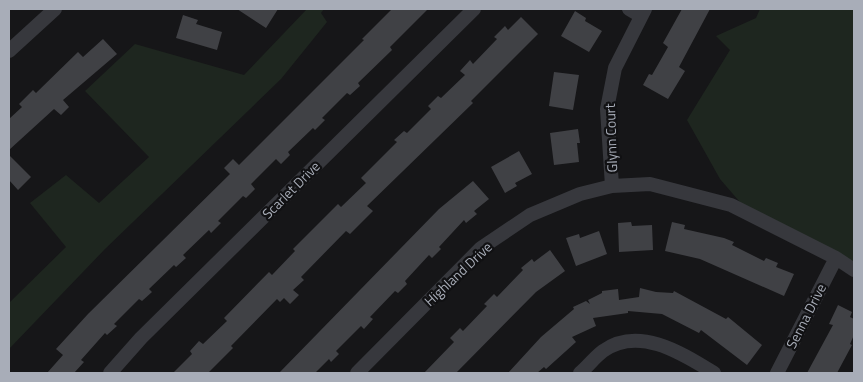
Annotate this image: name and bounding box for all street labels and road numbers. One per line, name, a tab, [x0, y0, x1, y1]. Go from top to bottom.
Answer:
street label: Glynn Court	[599, 103, 622, 173]
street label: Scarlet Drive	[257, 156, 324, 223]
street label: Highland Drive	[419, 237, 496, 311]
street label: Senna Drive	[780, 280, 831, 352]

